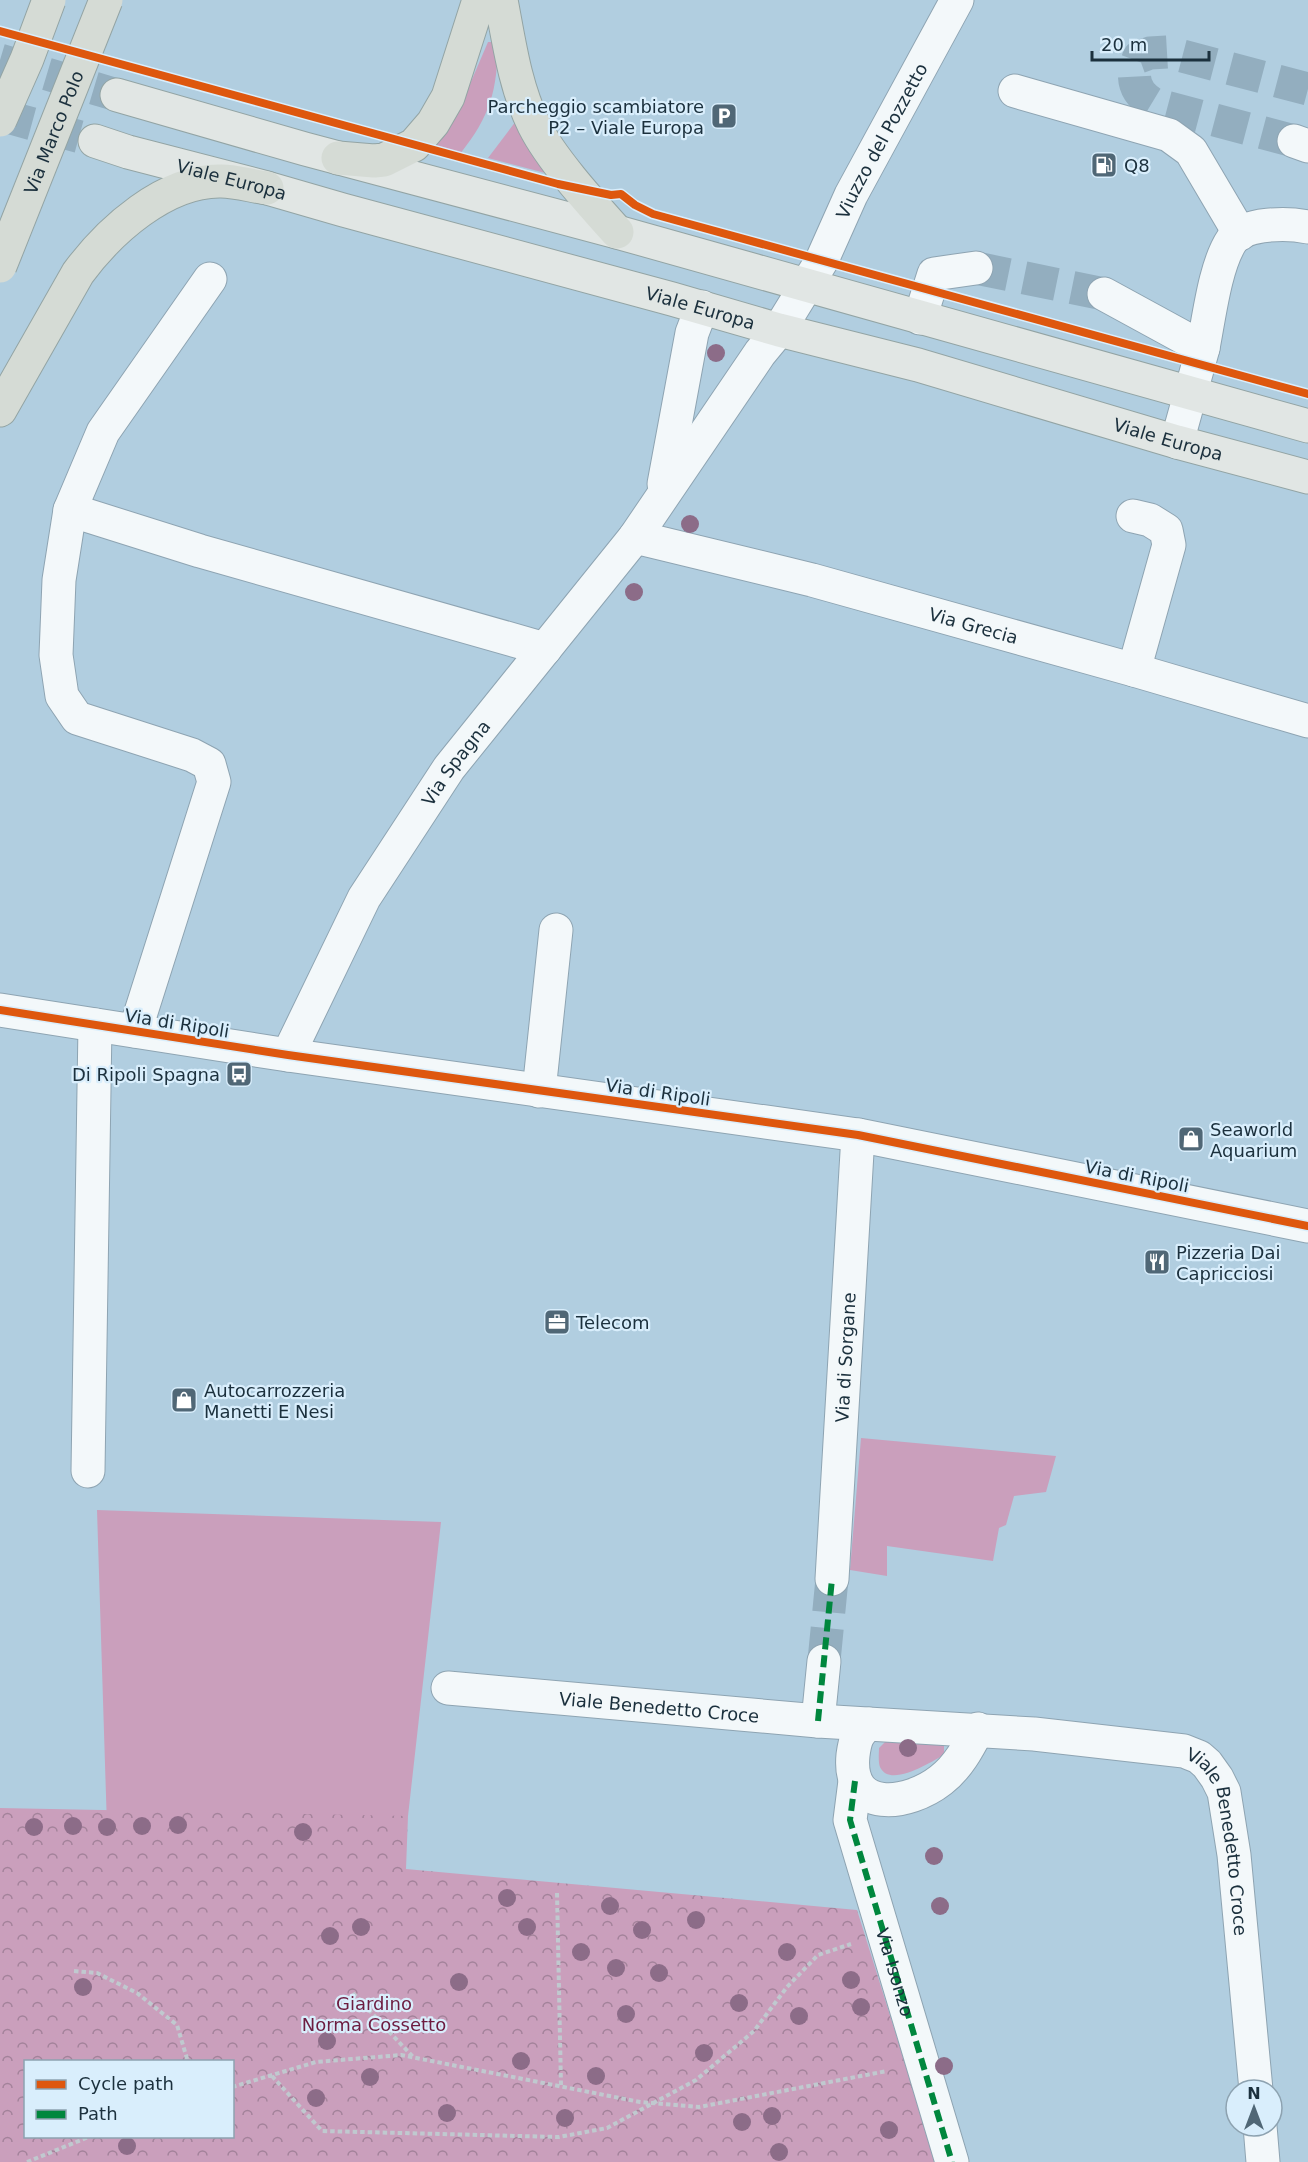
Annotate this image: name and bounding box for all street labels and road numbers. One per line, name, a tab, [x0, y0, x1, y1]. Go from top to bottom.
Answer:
street label: Viuzzo del Pozzetto	[831, 59, 931, 222]
street label: Via Marco Polo	[19, 67, 87, 197]
street label: Viale Europa	[174, 155, 289, 204]
street label: Viale Europa	[643, 282, 758, 333]
street label: Viale Europa	[1111, 413, 1225, 464]
street label: Via Grecia	[927, 603, 1021, 648]
street label: Via Spagna	[417, 715, 494, 809]
street label: Via di Ripoli	[123, 1004, 231, 1042]
street label: Via di Ripoli	[604, 1074, 712, 1110]
street label: Via di Ripoli	[1083, 1156, 1191, 1196]
street label: Via di Sorgane	[831, 1292, 859, 1423]
street label: Viale Benedetto Croce	[558, 1687, 760, 1726]
street label: Viale Benedetto Croce	[1184, 1743, 1252, 1937]
street label: Via Isonzo	[872, 1925, 918, 2019]

